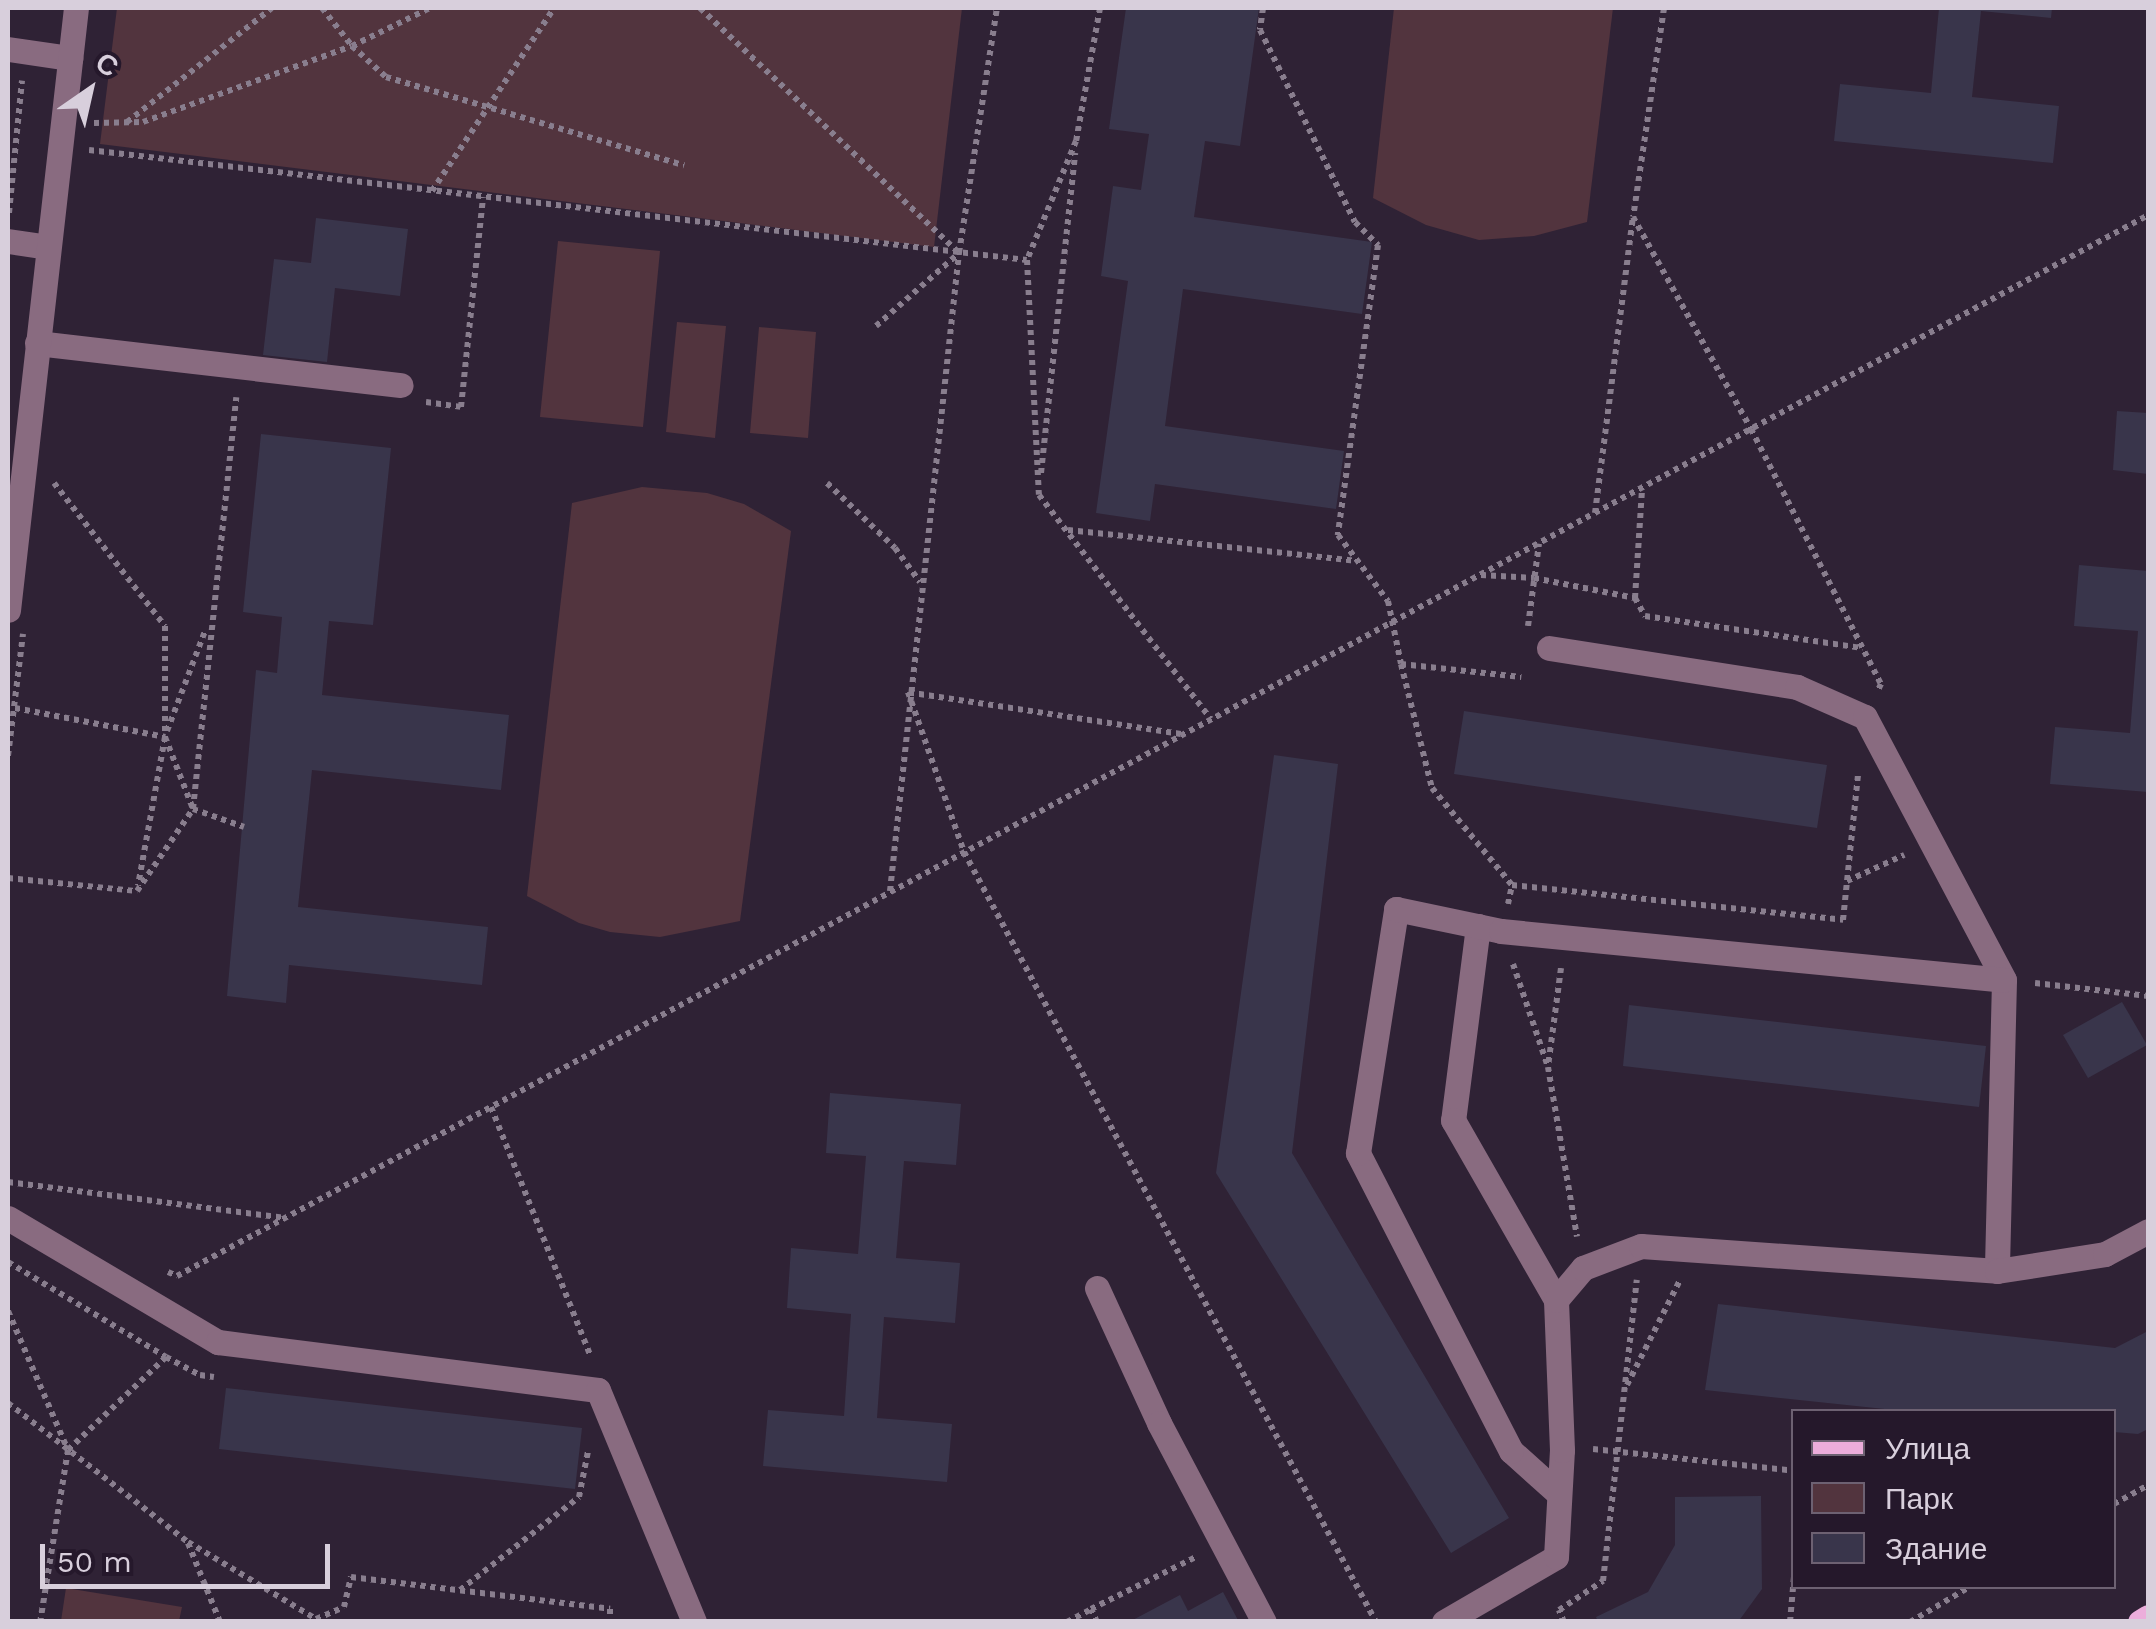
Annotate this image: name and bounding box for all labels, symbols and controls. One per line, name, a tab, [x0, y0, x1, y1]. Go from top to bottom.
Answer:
north arrow	[40, 40, 140, 140]
text: С	[89, 45, 125, 84]
legend	[1791, 1409, 2116, 1589]
text: Улица	[1885, 1431, 1970, 1466]
text: Парк	[1885, 1481, 1953, 1516]
scale bar	[45, 1524, 335, 1586]
text: Здание	[1885, 1531, 1987, 1566]
text: 50 m	[57, 1544, 132, 1579]

